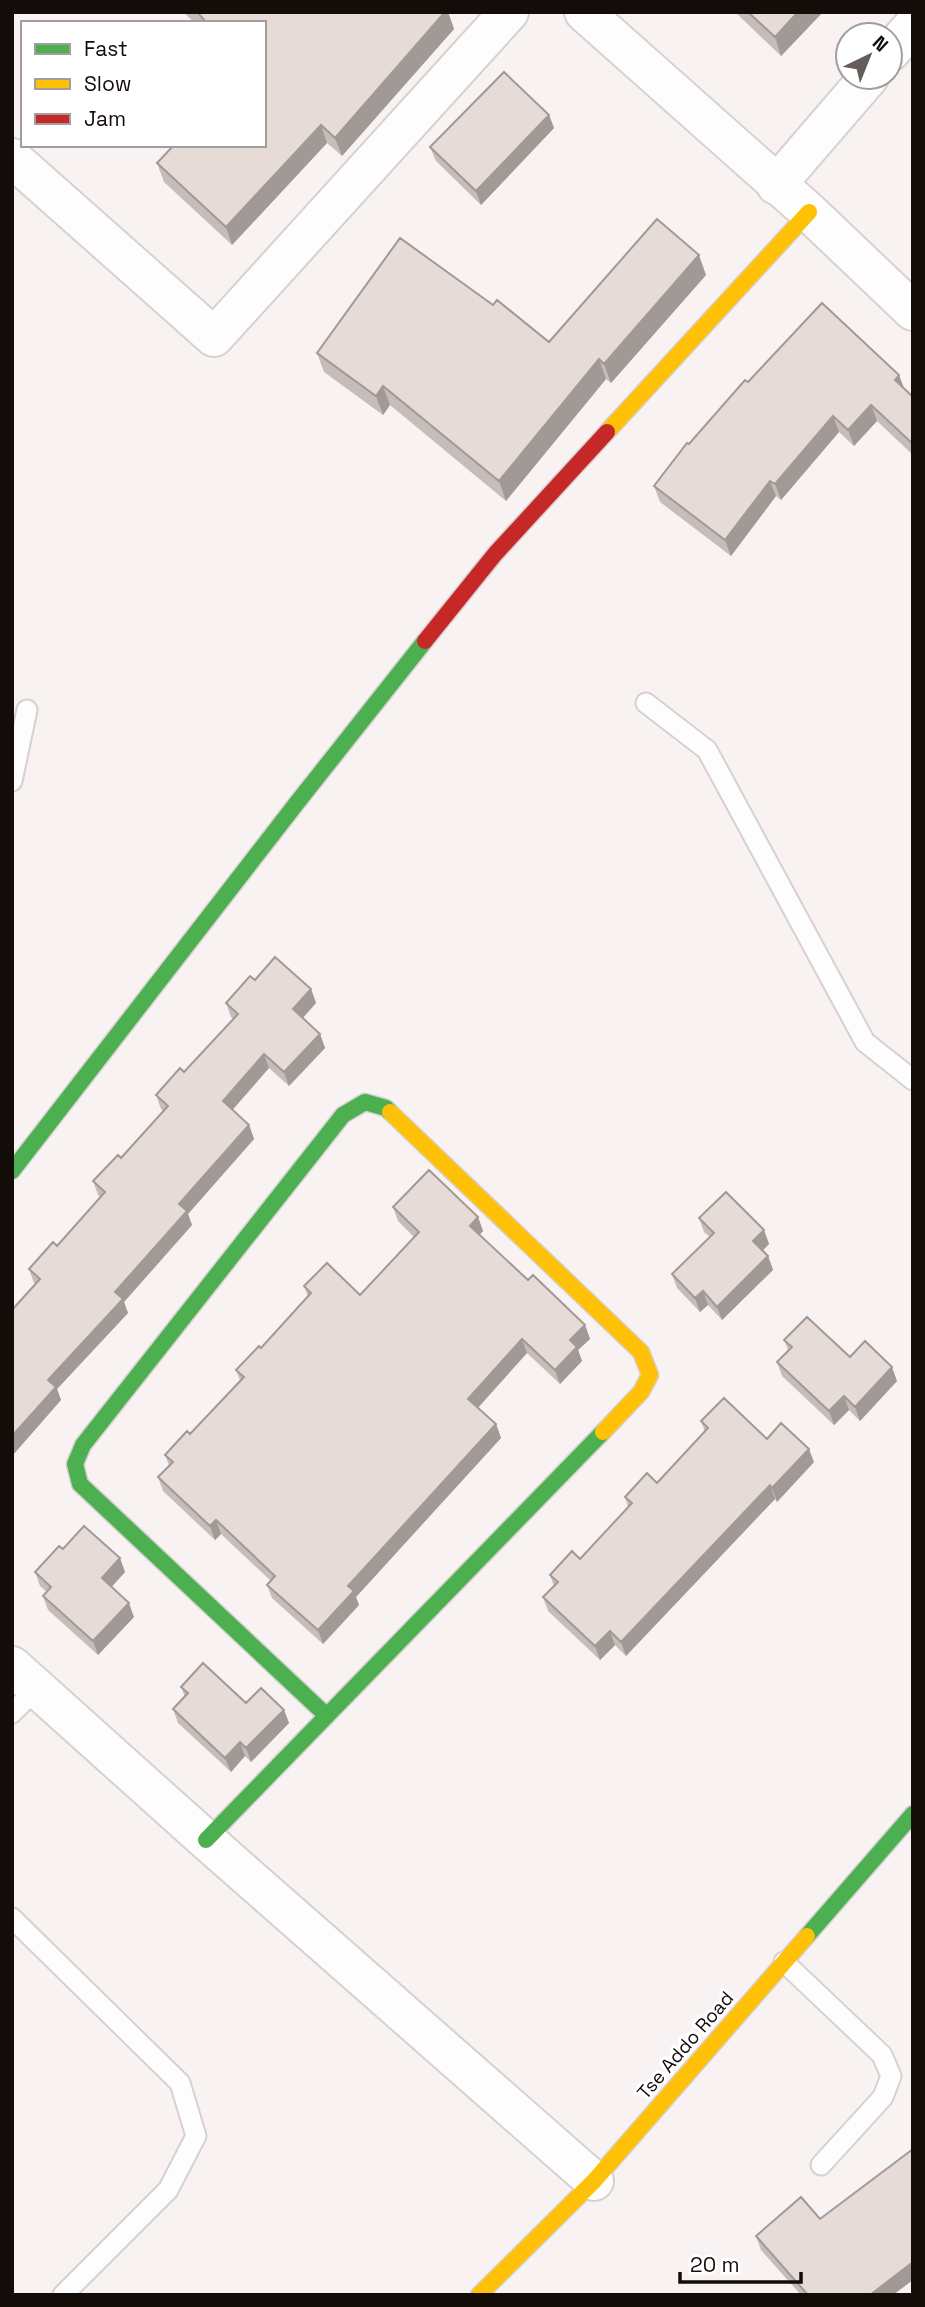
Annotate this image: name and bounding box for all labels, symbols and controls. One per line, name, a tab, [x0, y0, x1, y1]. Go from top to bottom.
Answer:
legend	[21, 21, 266, 147]
north arrow	[834, 21, 904, 91]
text: N	[867, 30, 893, 57]
text: Fast	[84, 35, 128, 62]
text: Slow	[84, 70, 132, 97]
text: Jam	[84, 105, 126, 132]
street label: Tse Addo Road	[632, 1986, 739, 2105]
scale bar	[680, 2240, 801, 2284]
text: 20 m	[690, 2251, 740, 2278]

